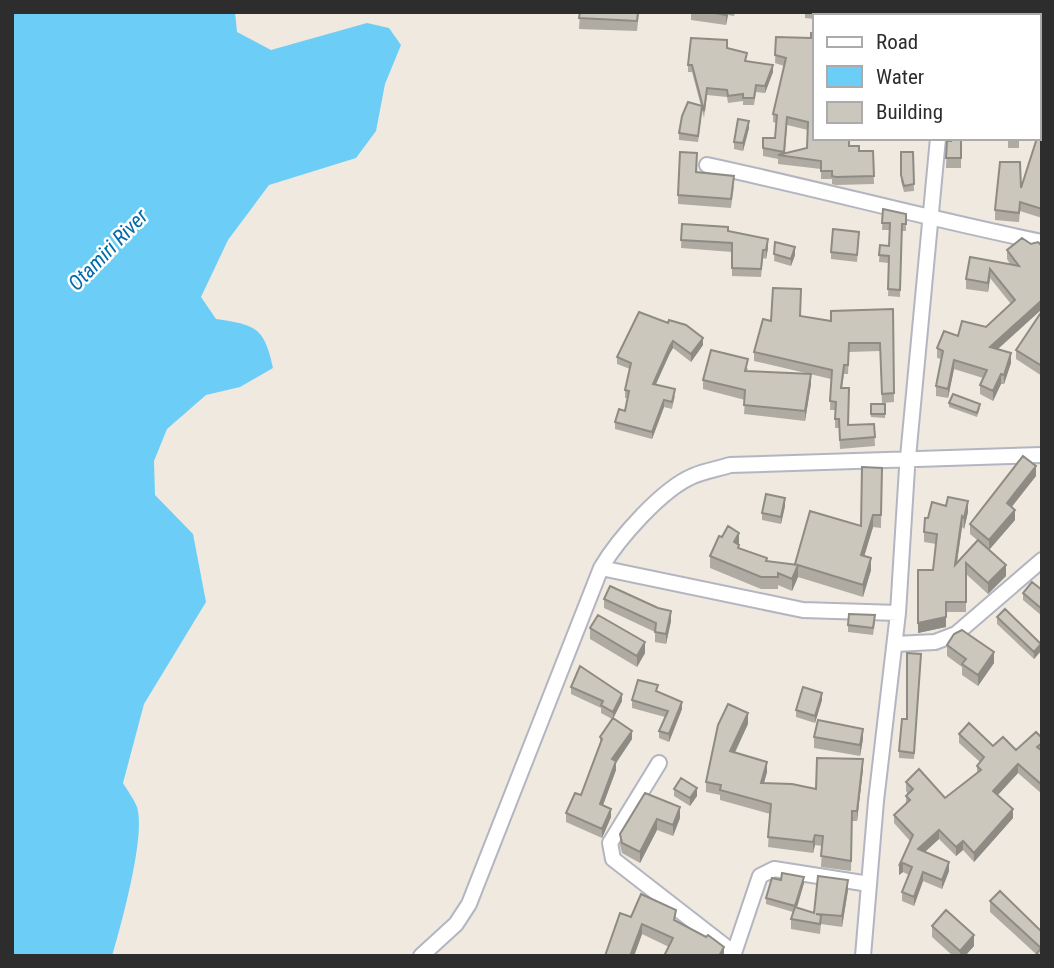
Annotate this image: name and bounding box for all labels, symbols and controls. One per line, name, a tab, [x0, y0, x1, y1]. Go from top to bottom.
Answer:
legend	[813, 14, 1040, 140]
text: Road	[876, 30, 918, 54]
text: Water	[876, 65, 924, 89]
text: Building	[876, 100, 943, 124]
water label: Otamiri River	[63, 204, 153, 296]

